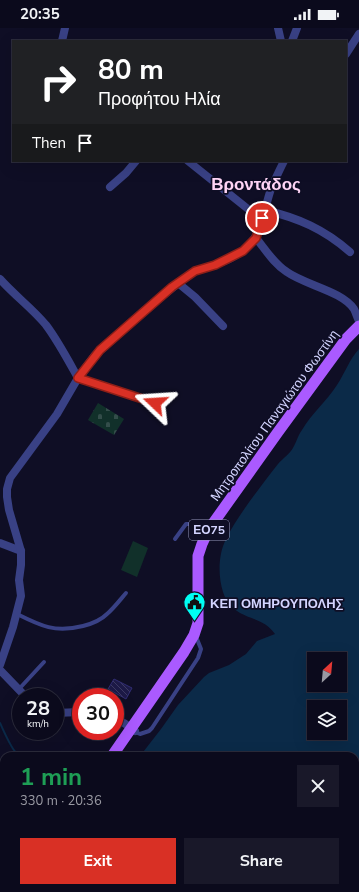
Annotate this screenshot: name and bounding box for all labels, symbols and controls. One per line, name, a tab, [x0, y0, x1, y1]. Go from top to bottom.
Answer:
text: 20:35	[20, 4, 60, 24]
text: 80 m	[98, 51, 164, 89]
icon: right	[32, 56, 84, 108]
text: Προφήτου Ηλία	[98, 87, 221, 111]
icon: arrive	[74, 132, 96, 154]
text: Then	[32, 133, 66, 153]
district label: Βροντάδος	[211, 173, 301, 196]
pin	[245, 201, 279, 235]
icon: arrive	[251, 207, 273, 229]
street label: Μητροπολίτου Παναγιώτου Φωστίνη	[206, 326, 343, 505]
position arrow	[134, 382, 176, 424]
road number: ΕΟ75	[189, 520, 229, 540]
public building icon: ΚΕΠ ΟΜΗΡΟΥΠΟΛΗΣ	[182, 590, 208, 623]
place label: ΚΕΠ ΟΜΗΡΟΥΠΟΛΗΣ	[210, 595, 344, 613]
north arrow	[307, 652, 347, 692]
map controls	[307, 652, 347, 740]
speed limit sign: 30	[72, 688, 124, 740]
text: 28	[26, 695, 50, 722]
button: layers	[307, 700, 347, 740]
text: km/h	[27, 717, 49, 731]
text: 1 min	[20, 761, 82, 793]
button: close	[297, 765, 339, 807]
text: 330 m · 20:36	[20, 792, 102, 810]
button: Exit	[20, 838, 176, 884]
button: Share	[184, 838, 339, 884]

